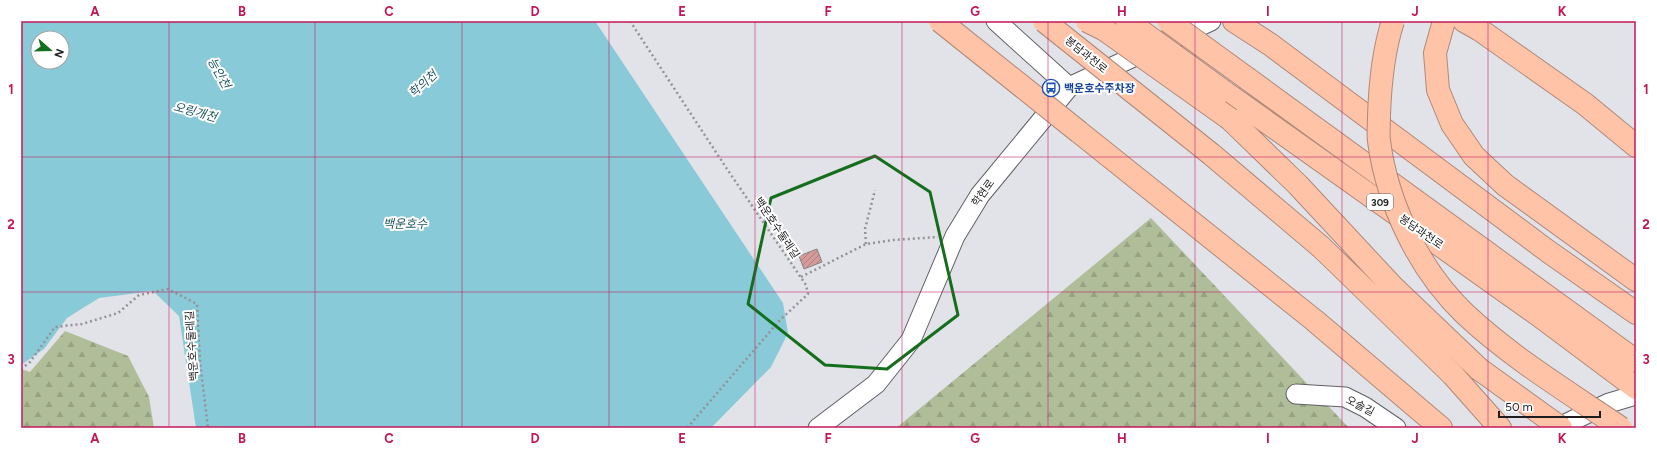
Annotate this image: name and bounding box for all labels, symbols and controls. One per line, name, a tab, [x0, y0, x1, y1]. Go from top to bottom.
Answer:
text: A	[90, 4, 100, 19]
text: B	[238, 4, 246, 19]
text: C	[384, 4, 394, 19]
text: D	[530, 4, 540, 19]
text: E	[678, 4, 686, 19]
text: F	[824, 4, 832, 19]
text: G	[970, 4, 980, 19]
text: H	[1117, 4, 1127, 19]
text: I	[1266, 4, 1270, 19]
text: J	[1411, 4, 1419, 19]
text: K	[1558, 4, 1567, 19]
north arrow	[30, 30, 70, 70]
street label: 봉담과천로	[1062, 34, 1110, 76]
text: N	[51, 47, 66, 59]
water label: 능안천	[205, 55, 234, 93]
water label: 학의천	[406, 66, 441, 100]
bus stop icon: 백운호수주차장	[1041, 78, 1061, 98]
text: 1	[8, 82, 14, 97]
place label: 백운호수주차장	[1064, 82, 1135, 95]
text: 1	[1643, 82, 1649, 97]
water label: 오링개천	[172, 100, 220, 125]
street label: 학현로	[969, 177, 997, 209]
road number: 309	[1367, 194, 1393, 210]
street label: 백운호수둘레길	[752, 195, 802, 261]
street label: 봉담과천로	[1397, 212, 1445, 252]
text: 2	[7, 217, 15, 232]
water label: 백운호수	[383, 217, 428, 231]
text: 2	[1642, 217, 1650, 232]
street label: 백운호수둘레길	[183, 310, 201, 382]
text: 3	[7, 352, 15, 367]
text: 3	[1642, 352, 1650, 367]
street label: 오솔길	[1344, 393, 1376, 419]
scale bar	[1499, 393, 1600, 419]
text: 50 m	[1505, 400, 1533, 414]
text: A	[90, 431, 100, 446]
text: B	[238, 431, 246, 446]
text: C	[384, 431, 394, 446]
text: D	[530, 431, 540, 446]
text: E	[678, 431, 686, 446]
text: F	[824, 431, 832, 446]
text: G	[970, 431, 980, 446]
text: H	[1117, 431, 1127, 446]
text: I	[1266, 431, 1270, 446]
text: J	[1411, 431, 1419, 446]
text: K	[1558, 431, 1567, 446]

